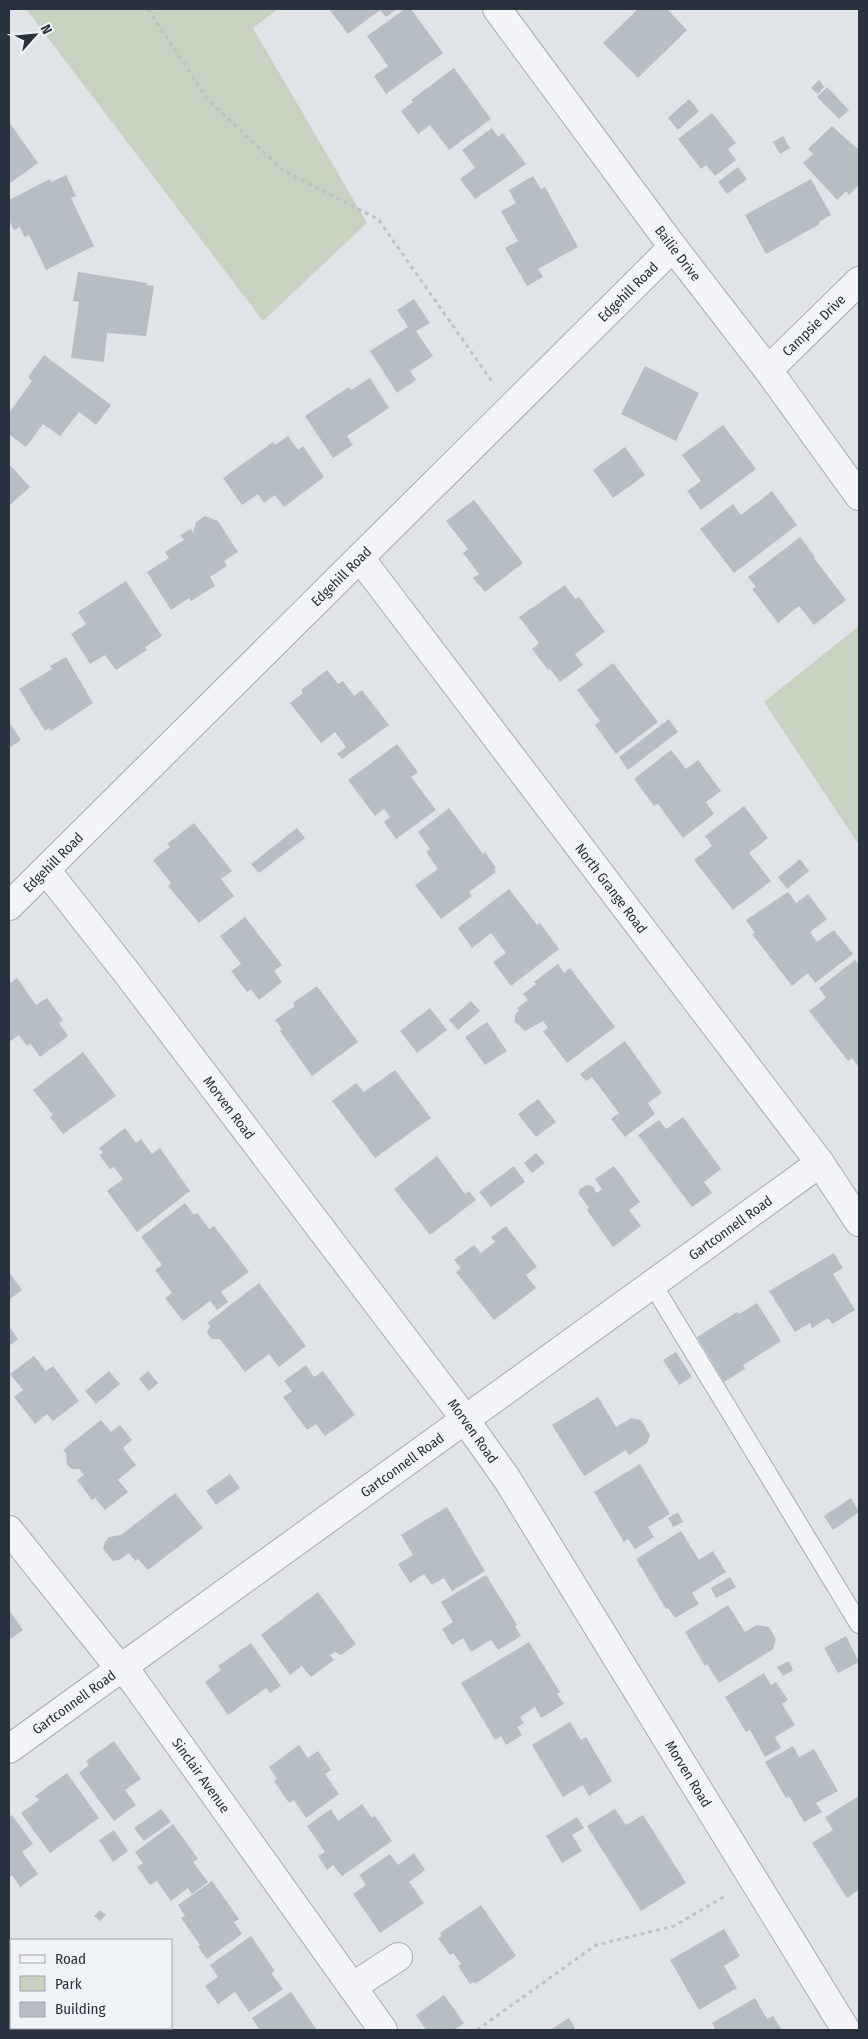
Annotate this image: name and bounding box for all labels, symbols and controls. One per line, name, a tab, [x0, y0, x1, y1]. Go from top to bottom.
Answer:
north arrow	[10, 10, 60, 60]
text: N	[37, 22, 56, 37]
street label: Bailie Drive	[652, 222, 705, 284]
street label: Edgehill Road	[594, 258, 662, 325]
street label: Campsie Drive	[779, 291, 849, 360]
street label: Edgehill Road	[308, 543, 375, 610]
street label: Edgehill Road	[19, 829, 87, 896]
street label: North Grange Road	[572, 840, 651, 937]
street label: Morven Road	[200, 1073, 259, 1143]
street label: Gartconnell Road	[685, 1192, 775, 1264]
street label: Morven Road	[444, 1395, 502, 1467]
street label: Gartconnell Road	[357, 1429, 447, 1501]
street label: Gartconnell Road	[29, 1666, 119, 1738]
street label: Sinclair Avenue	[169, 1735, 234, 1816]
street label: Morven Road	[661, 1737, 715, 1810]
legend	[10, 1939, 172, 2029]
text: Road	[55, 1950, 86, 1968]
text: Park	[55, 1975, 82, 1993]
text: Building	[55, 2000, 106, 2018]

